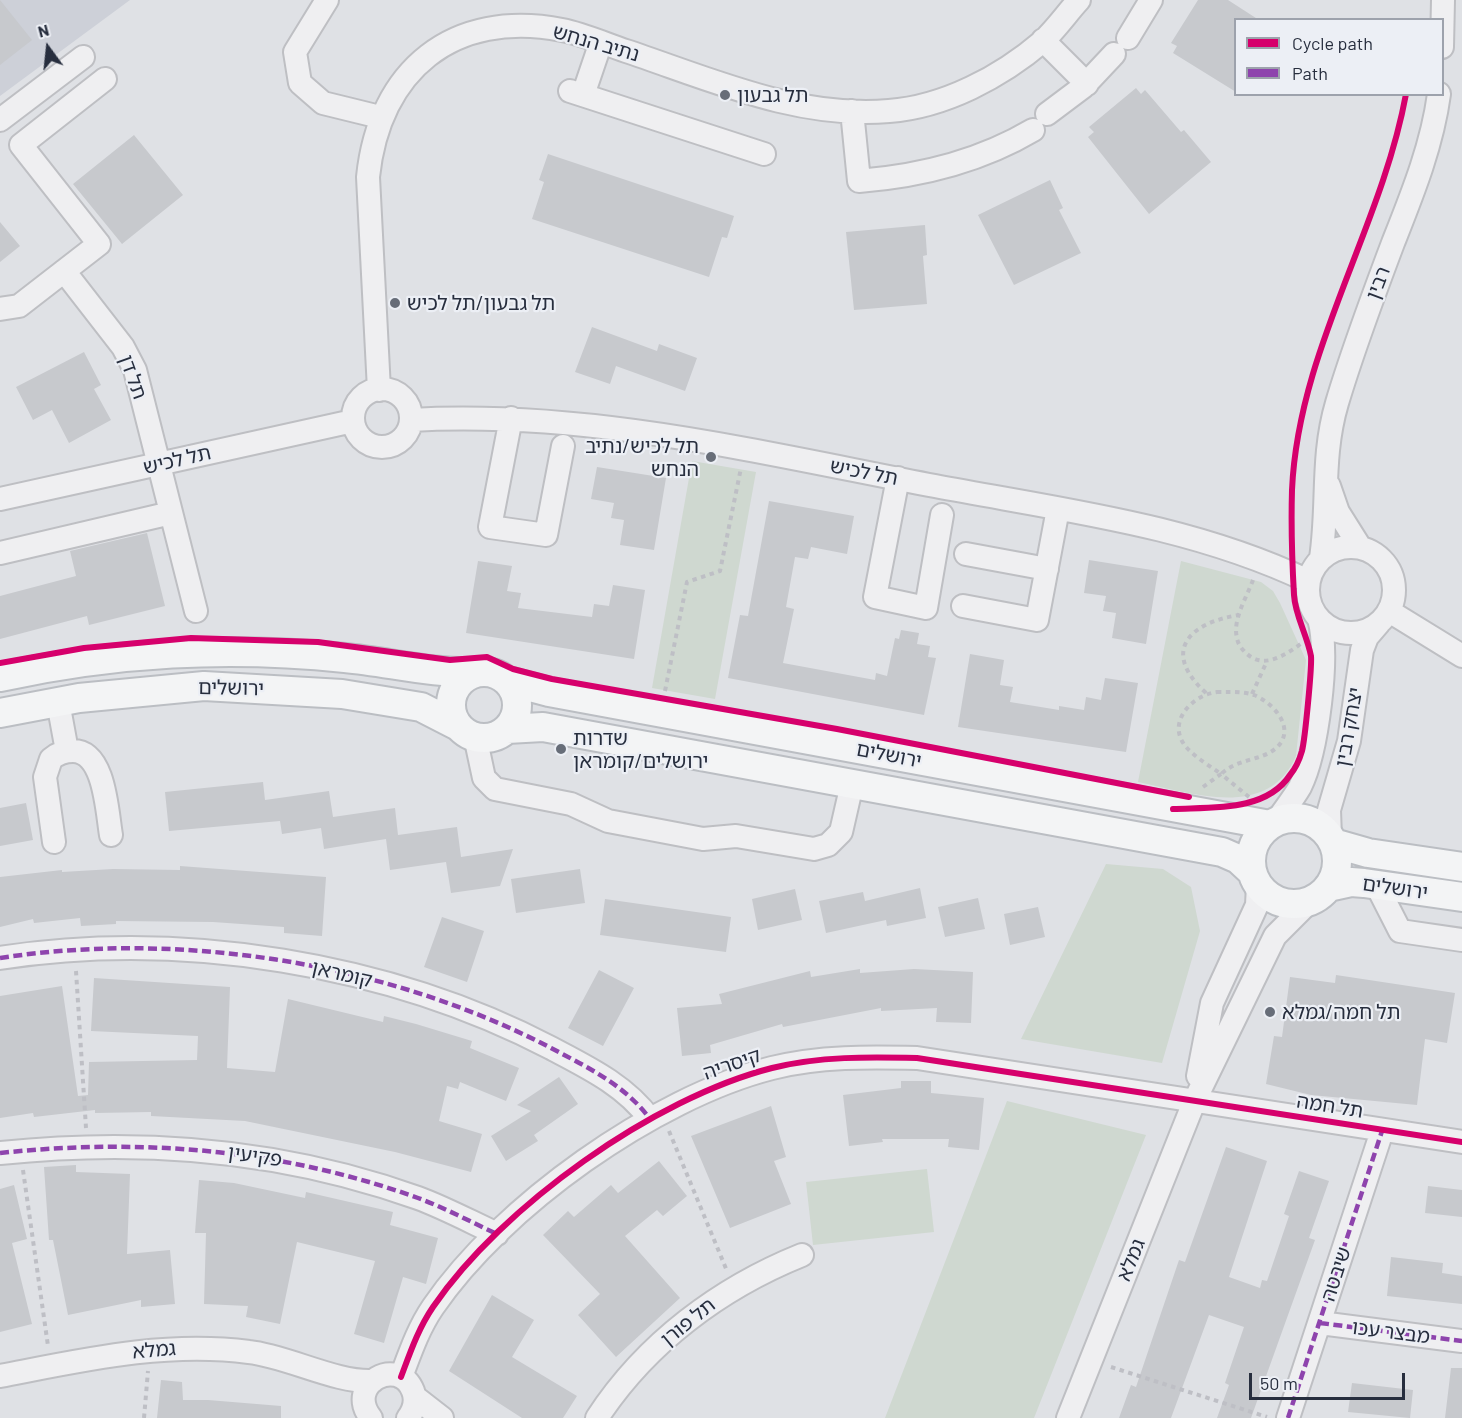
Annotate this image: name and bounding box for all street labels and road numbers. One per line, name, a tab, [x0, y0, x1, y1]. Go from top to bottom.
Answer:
street label: נתיב הנחש	[550, 19, 642, 67]
street label: רבין	[1361, 263, 1395, 303]
street label: תל דן	[114, 352, 152, 402]
street label: תל לכיש	[141, 441, 213, 479]
street label: תל לכיש	[828, 454, 900, 490]
street label: ירושלים	[198, 675, 264, 701]
street label: יצחק רבין	[1330, 685, 1368, 769]
street label: ירושלים	[854, 737, 924, 773]
street label: ירושלים	[1361, 872, 1429, 904]
street label: קומראן	[309, 955, 375, 993]
street label: קיסריה	[700, 1043, 764, 1085]
street label: תל חמה	[1295, 1089, 1365, 1123]
street label: פקיעין	[226, 1140, 284, 1172]
street label: גמלא	[1112, 1235, 1150, 1285]
street label: שיבטה	[1316, 1244, 1356, 1304]
street label: תל פורן	[656, 1293, 720, 1351]
street label: מבצר עכו	[1351, 1315, 1431, 1349]
street label: גמלא	[131, 1336, 177, 1364]

